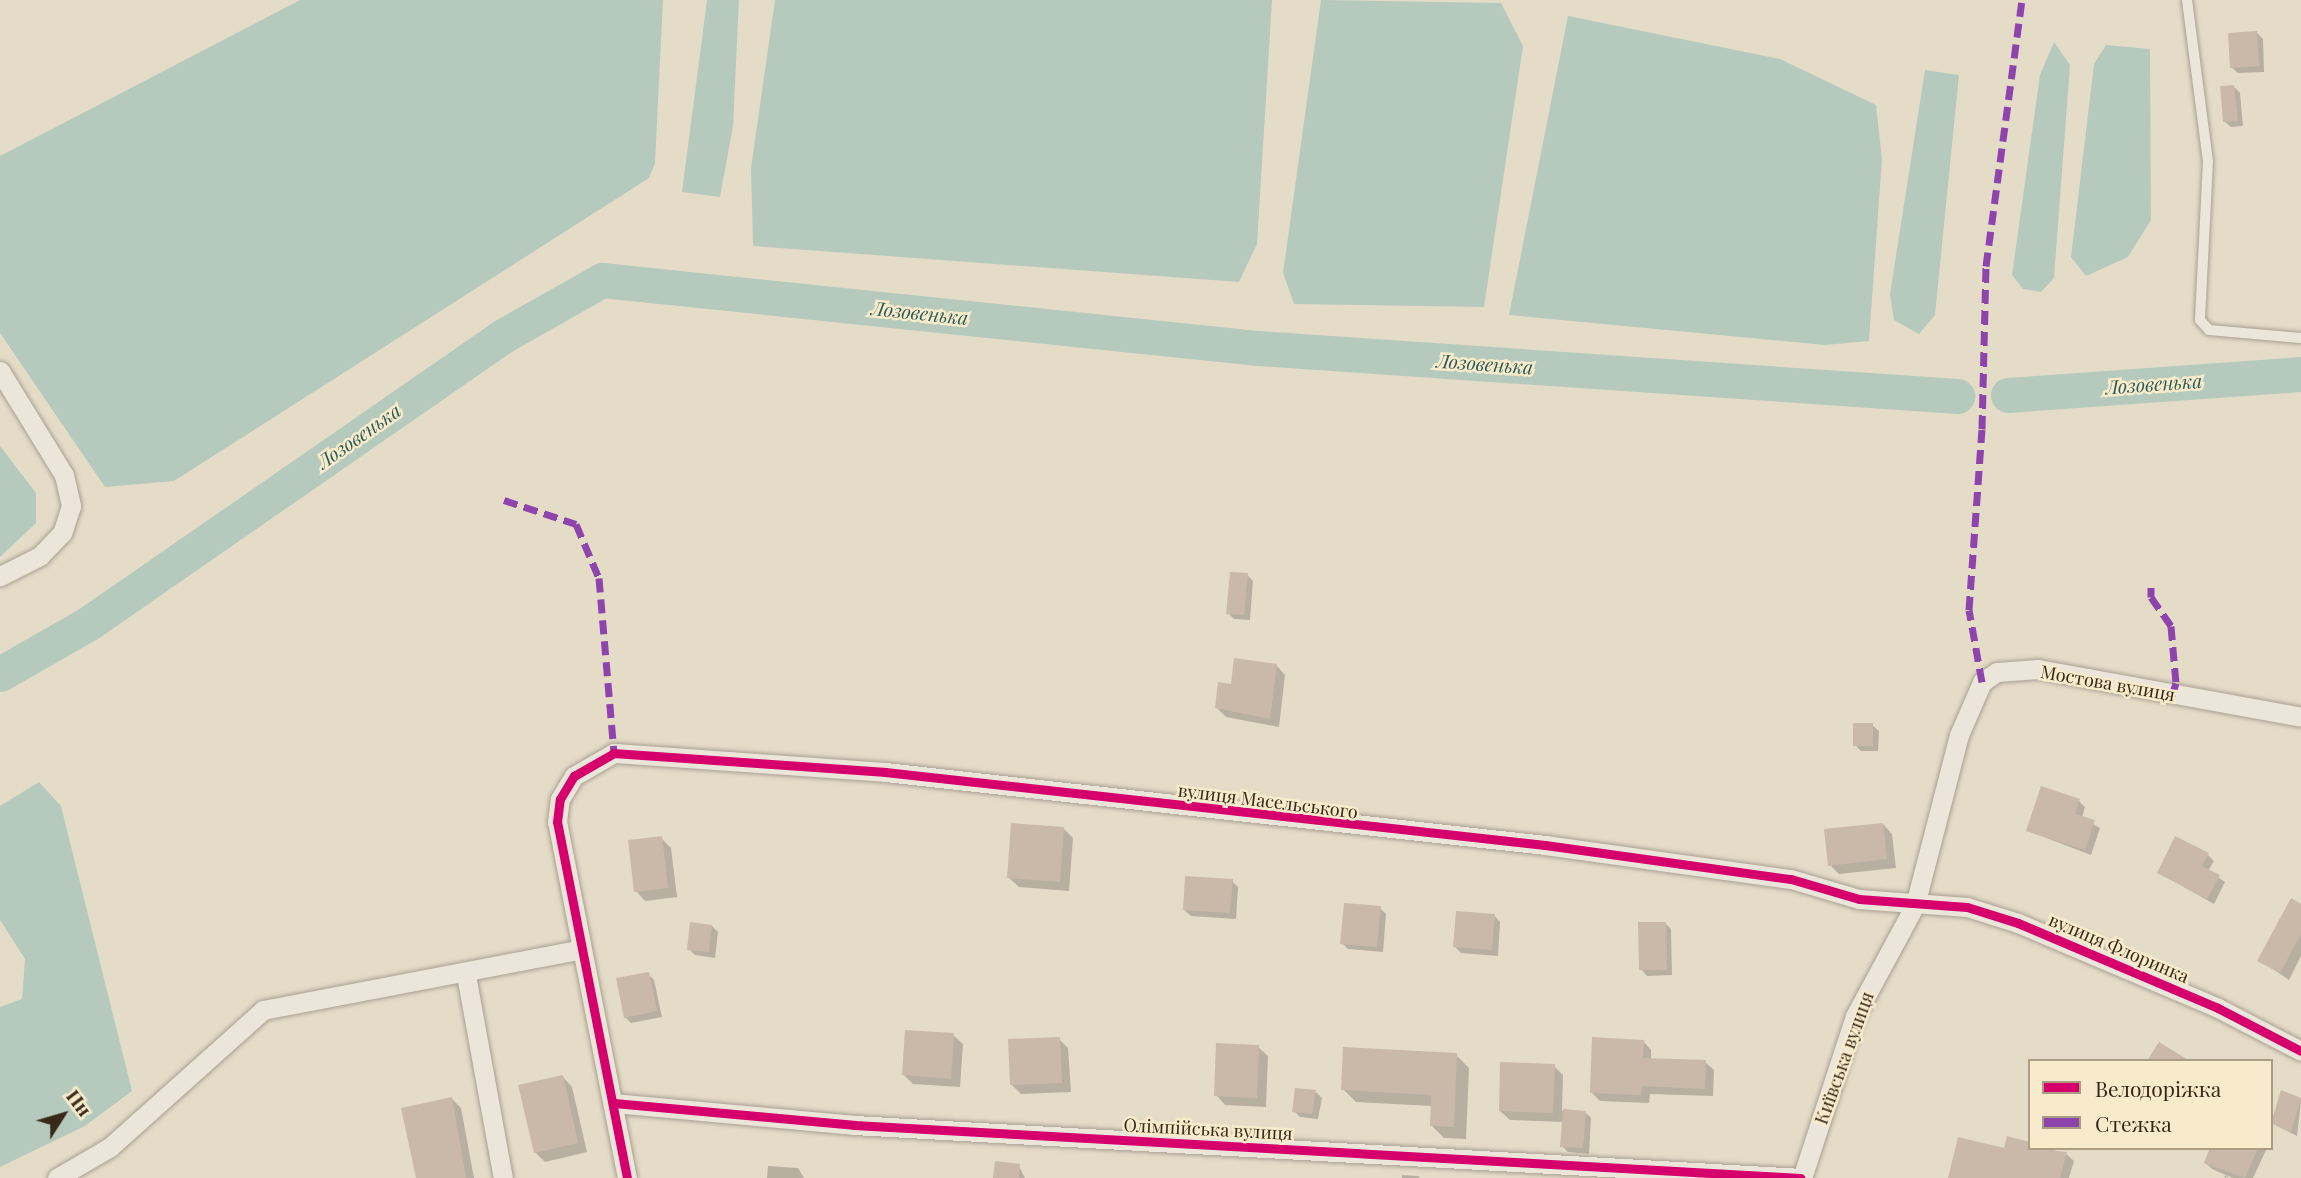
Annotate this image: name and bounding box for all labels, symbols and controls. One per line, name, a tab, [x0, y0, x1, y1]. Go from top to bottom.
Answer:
water label: Лозовенька	[871, 297, 969, 329]
water label: Лозовенька	[1436, 349, 1534, 379]
water label: Лозовенька	[2105, 369, 2203, 399]
water label: Лозовенька	[313, 399, 405, 473]
street label: Мостова вулиця	[2039, 661, 2177, 705]
street label: вулиця Масельського	[1177, 779, 1359, 823]
street label: вулиця Флоринка	[2046, 909, 2192, 987]
street label: Київська вулиця	[1810, 989, 1878, 1127]
legend	[2028, 1059, 2273, 1150]
text: Велодоріжка	[2095, 1074, 2221, 1102]
north arrow	[28, 1080, 98, 1150]
text: Пн	[61, 1084, 98, 1121]
text: Стежка	[2095, 1109, 2172, 1137]
street label: Олімпійська вулиця	[1123, 1114, 1293, 1144]

